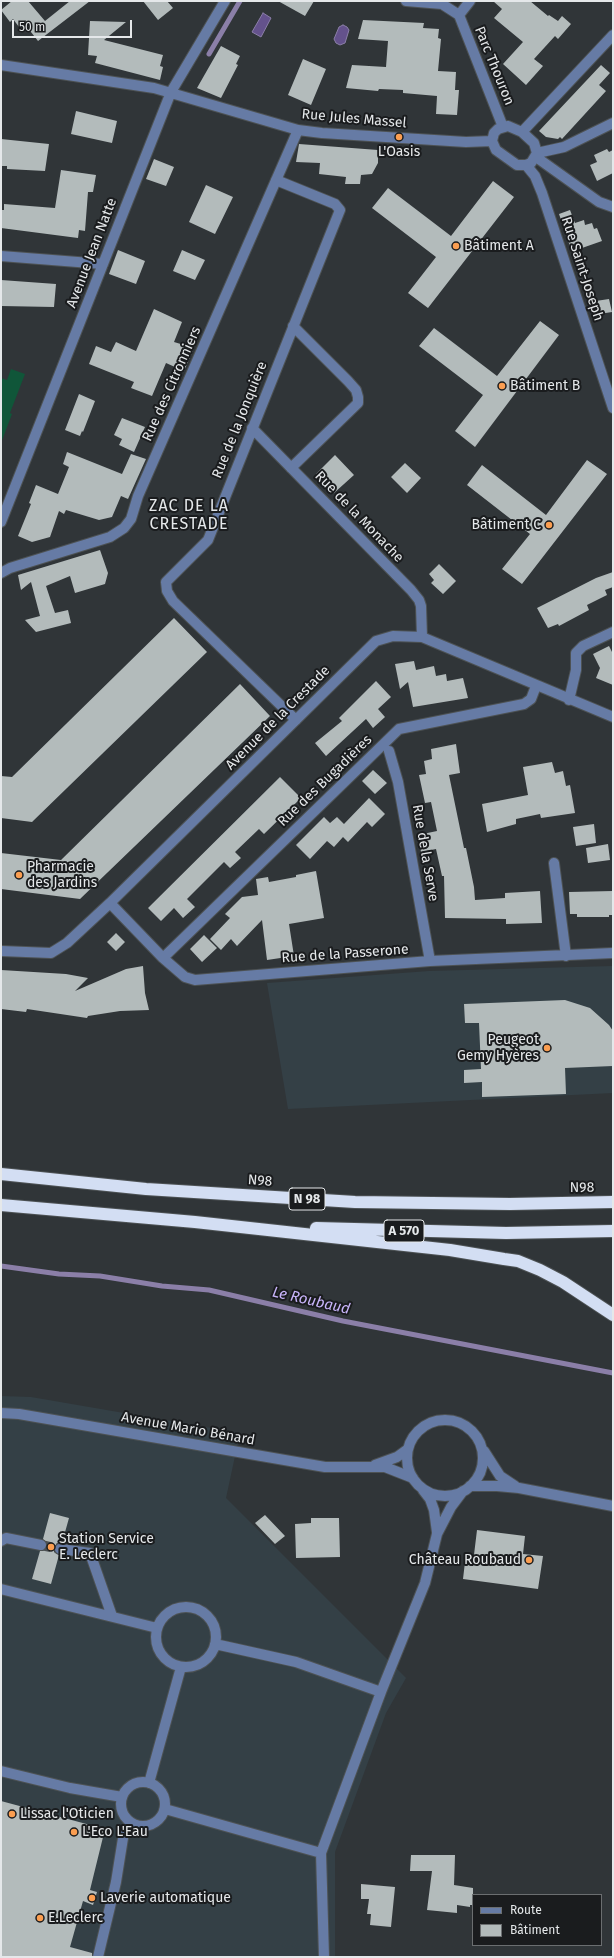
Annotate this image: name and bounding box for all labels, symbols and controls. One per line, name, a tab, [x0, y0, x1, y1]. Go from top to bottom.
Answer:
scale bar	[14, 12, 134, 38]
text: 50 m	[19, 20, 45, 34]
street label: Parc Thouron	[471, 24, 517, 108]
street label: Rue Jules Massel	[301, 106, 407, 132]
marker: L'Oasis	[394, 132, 404, 142]
place label: L'Oasis	[378, 144, 420, 160]
street label: Avenue Jean Natte	[63, 196, 121, 310]
street label: Rue Saint-Joseph	[557, 215, 607, 323]
place label: Bâtiment A	[464, 238, 534, 254]
marker: Bâtiment A	[451, 241, 461, 251]
street label: Rue des Citronniers	[139, 324, 205, 444]
street label: Rue de la Jonquière	[209, 359, 271, 481]
place label: Bâtiment B	[510, 378, 580, 394]
marker: Bâtiment B	[497, 381, 507, 391]
street label: Rue de la Monache	[311, 468, 407, 566]
district label: ZAC DE LA CRESTADE	[149, 497, 229, 535]
place label: Bâtiment C	[471, 517, 541, 533]
marker: Bâtiment C	[544, 520, 554, 530]
street label: Avenue de la Crestade	[222, 662, 334, 774]
street label: Rue des Bugadières	[274, 732, 376, 830]
street label: Rue de la Serve	[408, 803, 442, 903]
place label: Pharmacie des Jardins	[27, 859, 97, 892]
marker: Pharmacie des Jardins	[14, 870, 24, 880]
street label: Rue de la Passerone	[281, 941, 409, 967]
place label: Peugeot Gemy Hyères	[457, 1032, 539, 1064]
marker: Peugeot Gemy Hyères	[542, 1043, 552, 1053]
street label: N98	[247, 1172, 273, 1190]
street label: N98	[570, 1179, 594, 1197]
road number: N 98	[289, 1188, 325, 1210]
road number: A 570	[384, 1220, 424, 1242]
water label: Le Roubaud	[270, 1283, 352, 1319]
street label: Avenue Mario Bénard	[120, 1409, 256, 1449]
place label: Station Service E. Leclerc	[59, 1531, 154, 1564]
marker: Station Service E. Leclerc	[46, 1542, 56, 1552]
place label: Château Roubaud	[409, 1552, 521, 1568]
marker: Château Roubaud	[524, 1555, 534, 1565]
place label: Lissac l'Oticien	[20, 1806, 114, 1822]
marker: Lissac l'Oticien	[7, 1809, 17, 1819]
place label: L'Eco L'Eau	[82, 1824, 148, 1840]
marker: L'Eco L'Eau	[69, 1827, 79, 1837]
place label: Laverie automatique	[100, 1890, 231, 1906]
marker: Laverie automatique	[87, 1893, 97, 1903]
legend	[472, 1894, 602, 1946]
text: Route	[510, 1903, 542, 1917]
place label: E.Leclerc	[48, 1910, 103, 1926]
marker: E.Leclerc	[35, 1913, 45, 1923]
text: Bâtiment	[510, 1923, 560, 1937]

